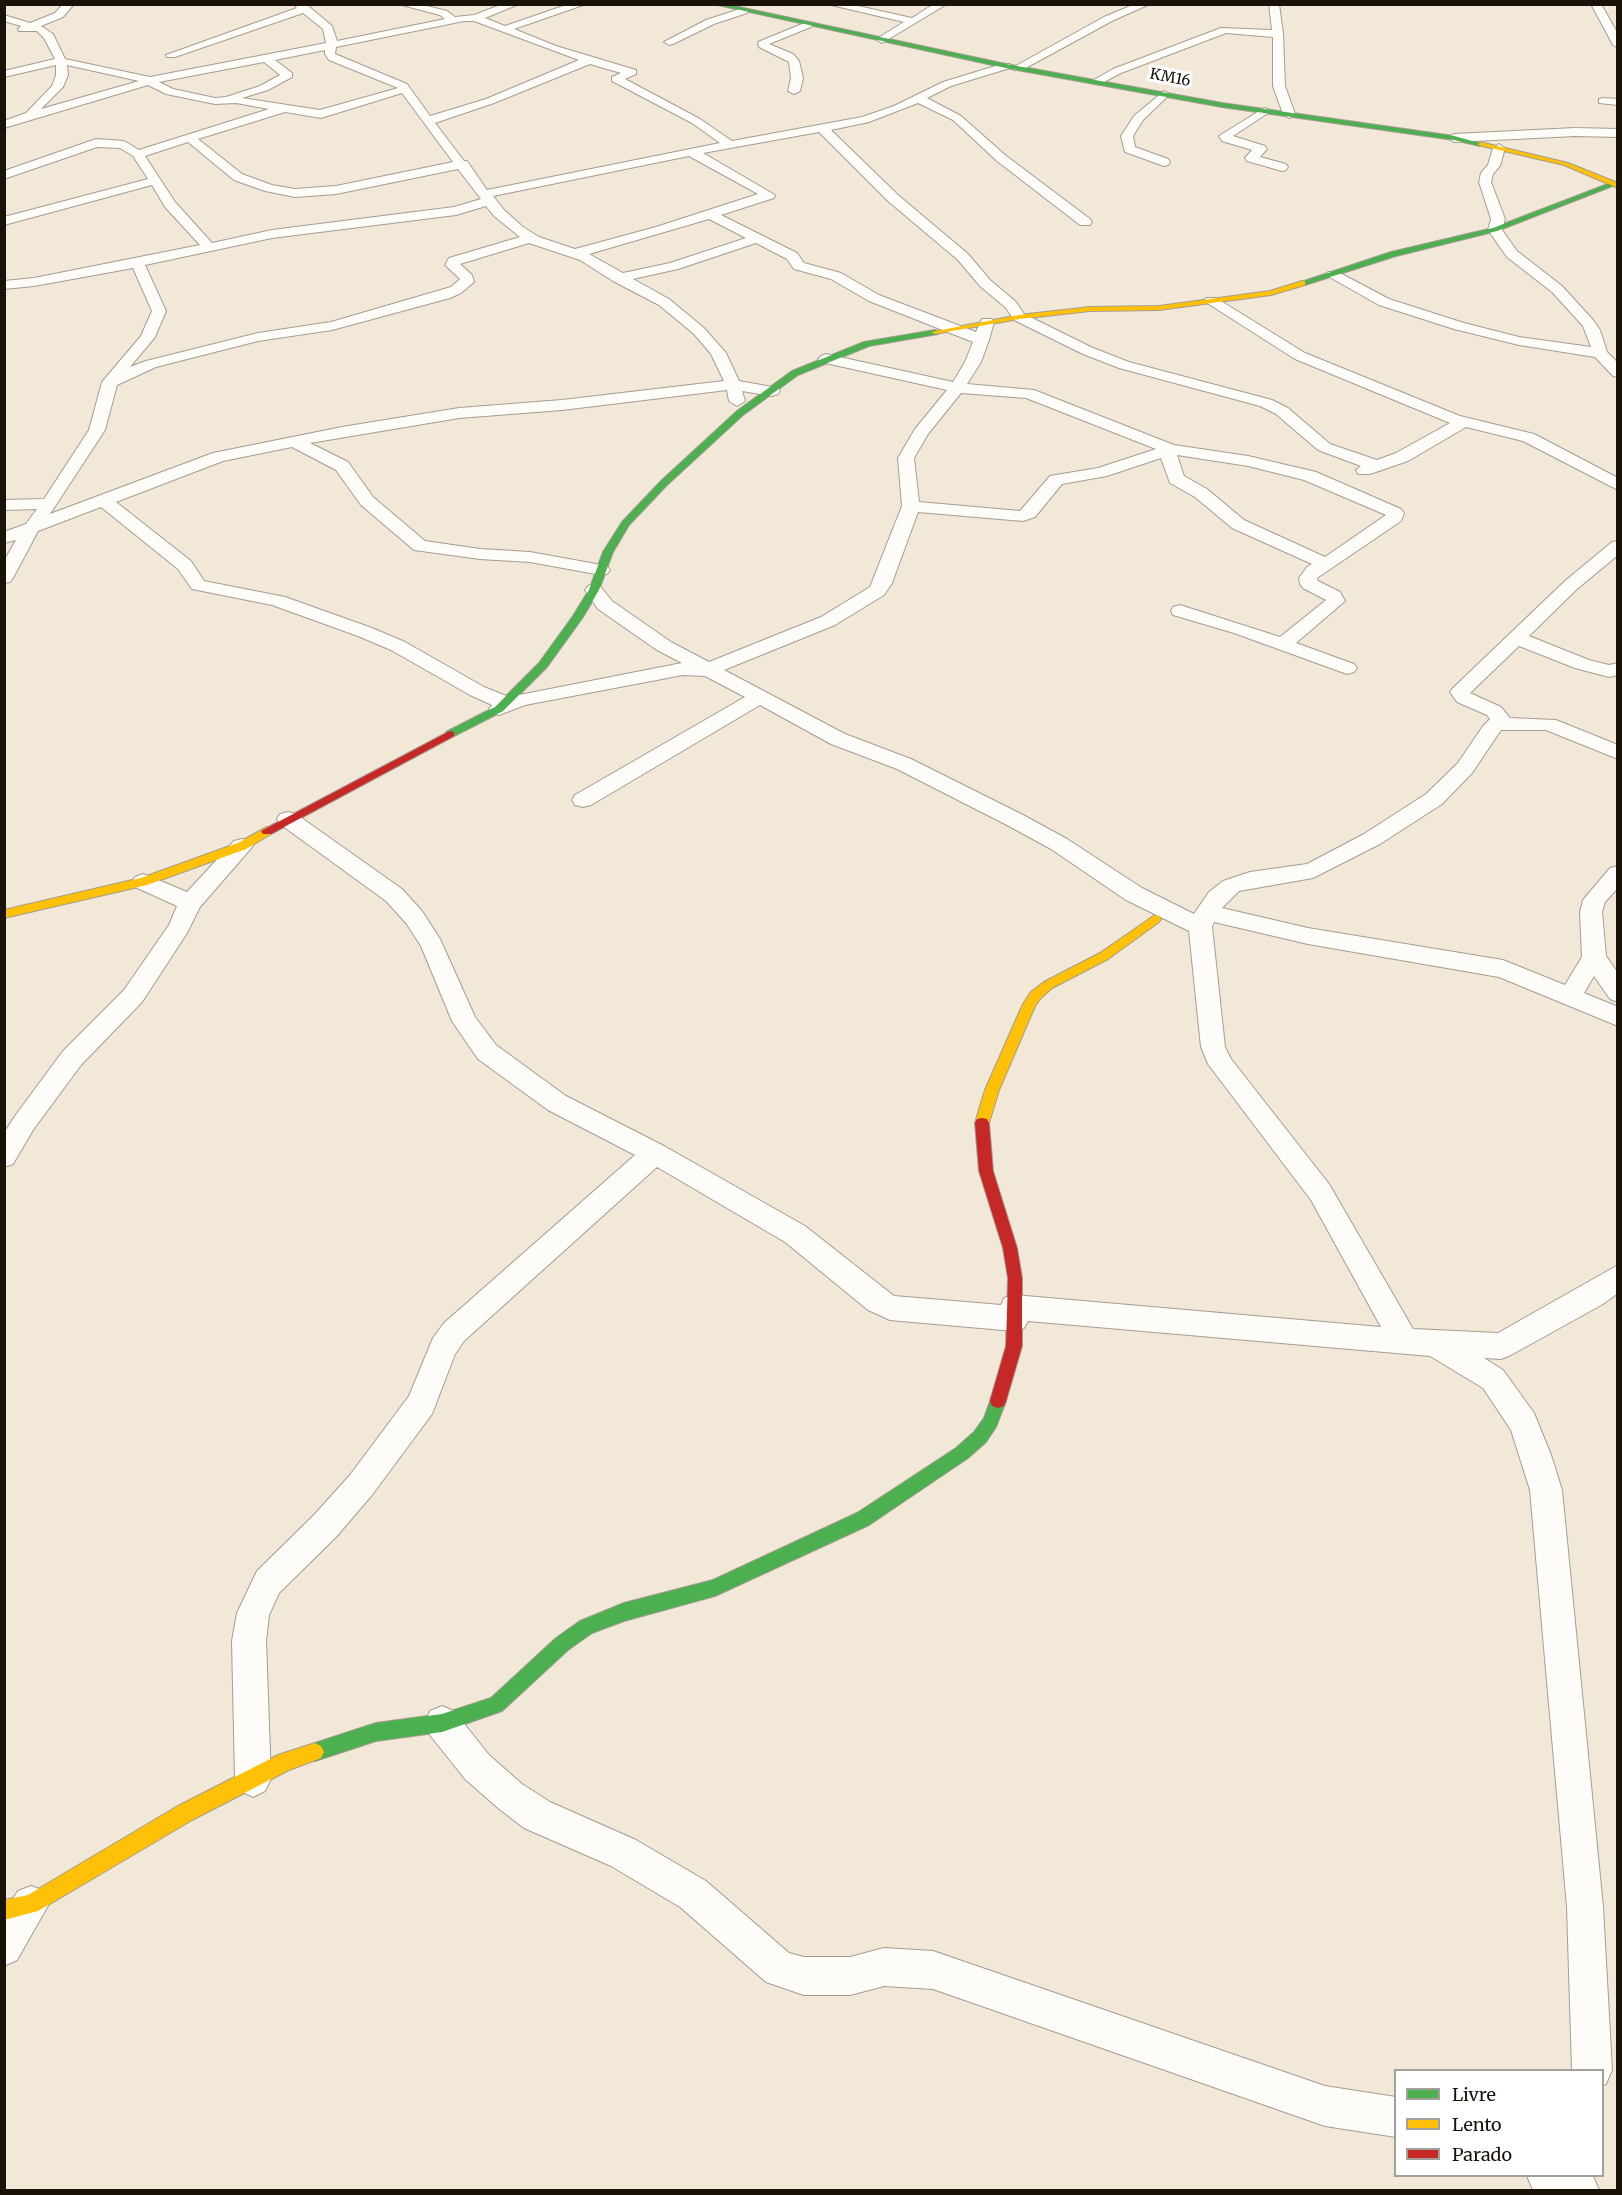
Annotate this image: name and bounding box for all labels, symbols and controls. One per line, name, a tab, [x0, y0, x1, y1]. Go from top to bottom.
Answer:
street label: KM16	[1148, 65, 1192, 91]
legend	[1394, 2069, 1604, 2177]
text: Livre	[1452, 2083, 1496, 2106]
text: Lento	[1452, 2113, 1502, 2136]
text: Parado	[1452, 2143, 1512, 2166]

